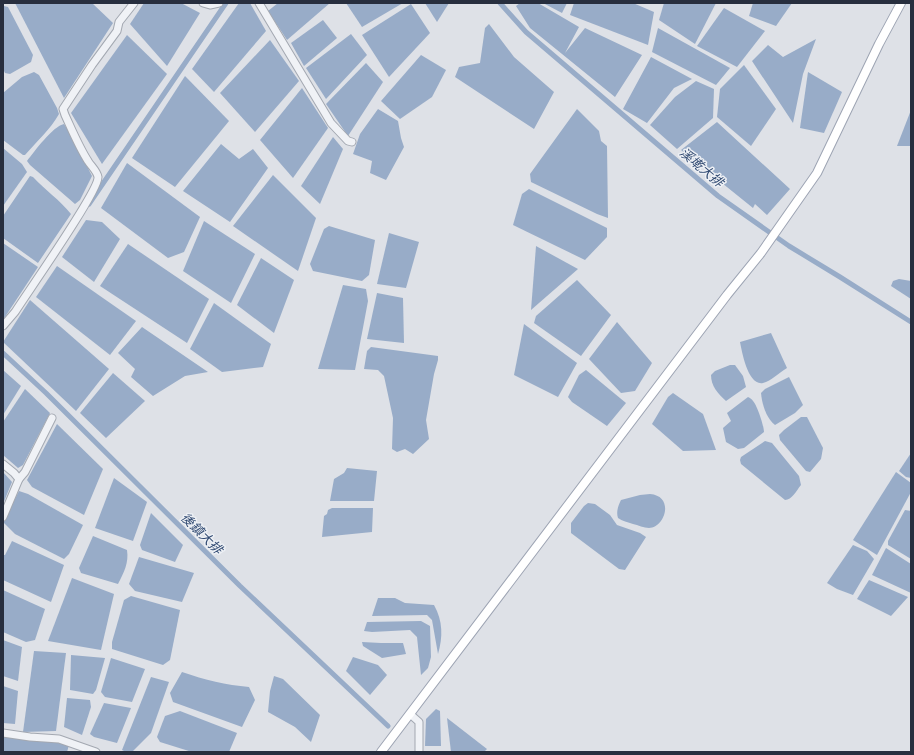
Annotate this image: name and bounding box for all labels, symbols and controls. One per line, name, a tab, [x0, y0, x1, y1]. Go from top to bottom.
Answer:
water label: 溪墘大排	[676, 143, 730, 193]
water label: 後鎮大排	[177, 508, 229, 560]

